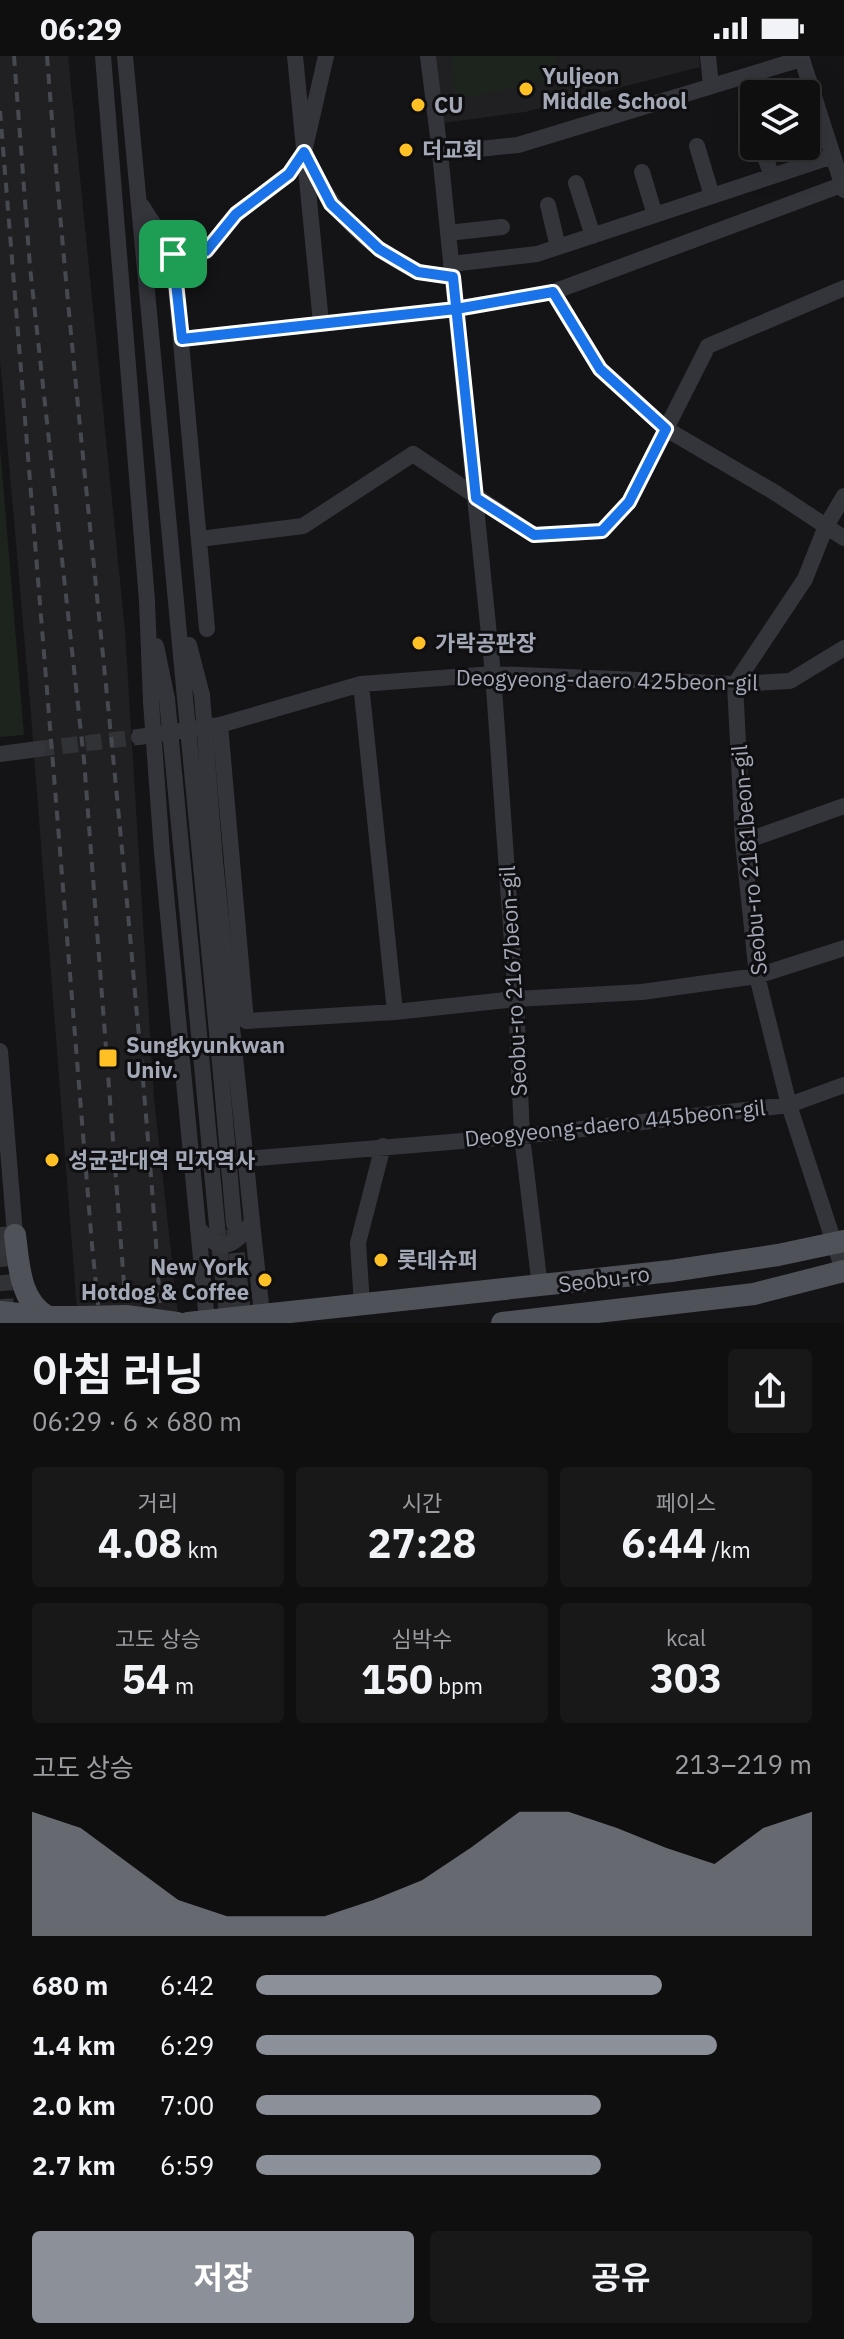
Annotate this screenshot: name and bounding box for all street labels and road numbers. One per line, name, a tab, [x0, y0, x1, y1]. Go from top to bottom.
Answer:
street label: Deogyeong-daero 425beon-gil	[456, 662, 758, 697]
street label: Seobu-ro 2181beon-gil	[724, 744, 773, 976]
street label: Seobu-ro 2167beon-gil	[492, 865, 533, 1097]
street label: Deogyeong-daero 445beon-gil	[463, 1092, 767, 1153]
street label: Seobu-ro	[557, 1259, 651, 1298]

